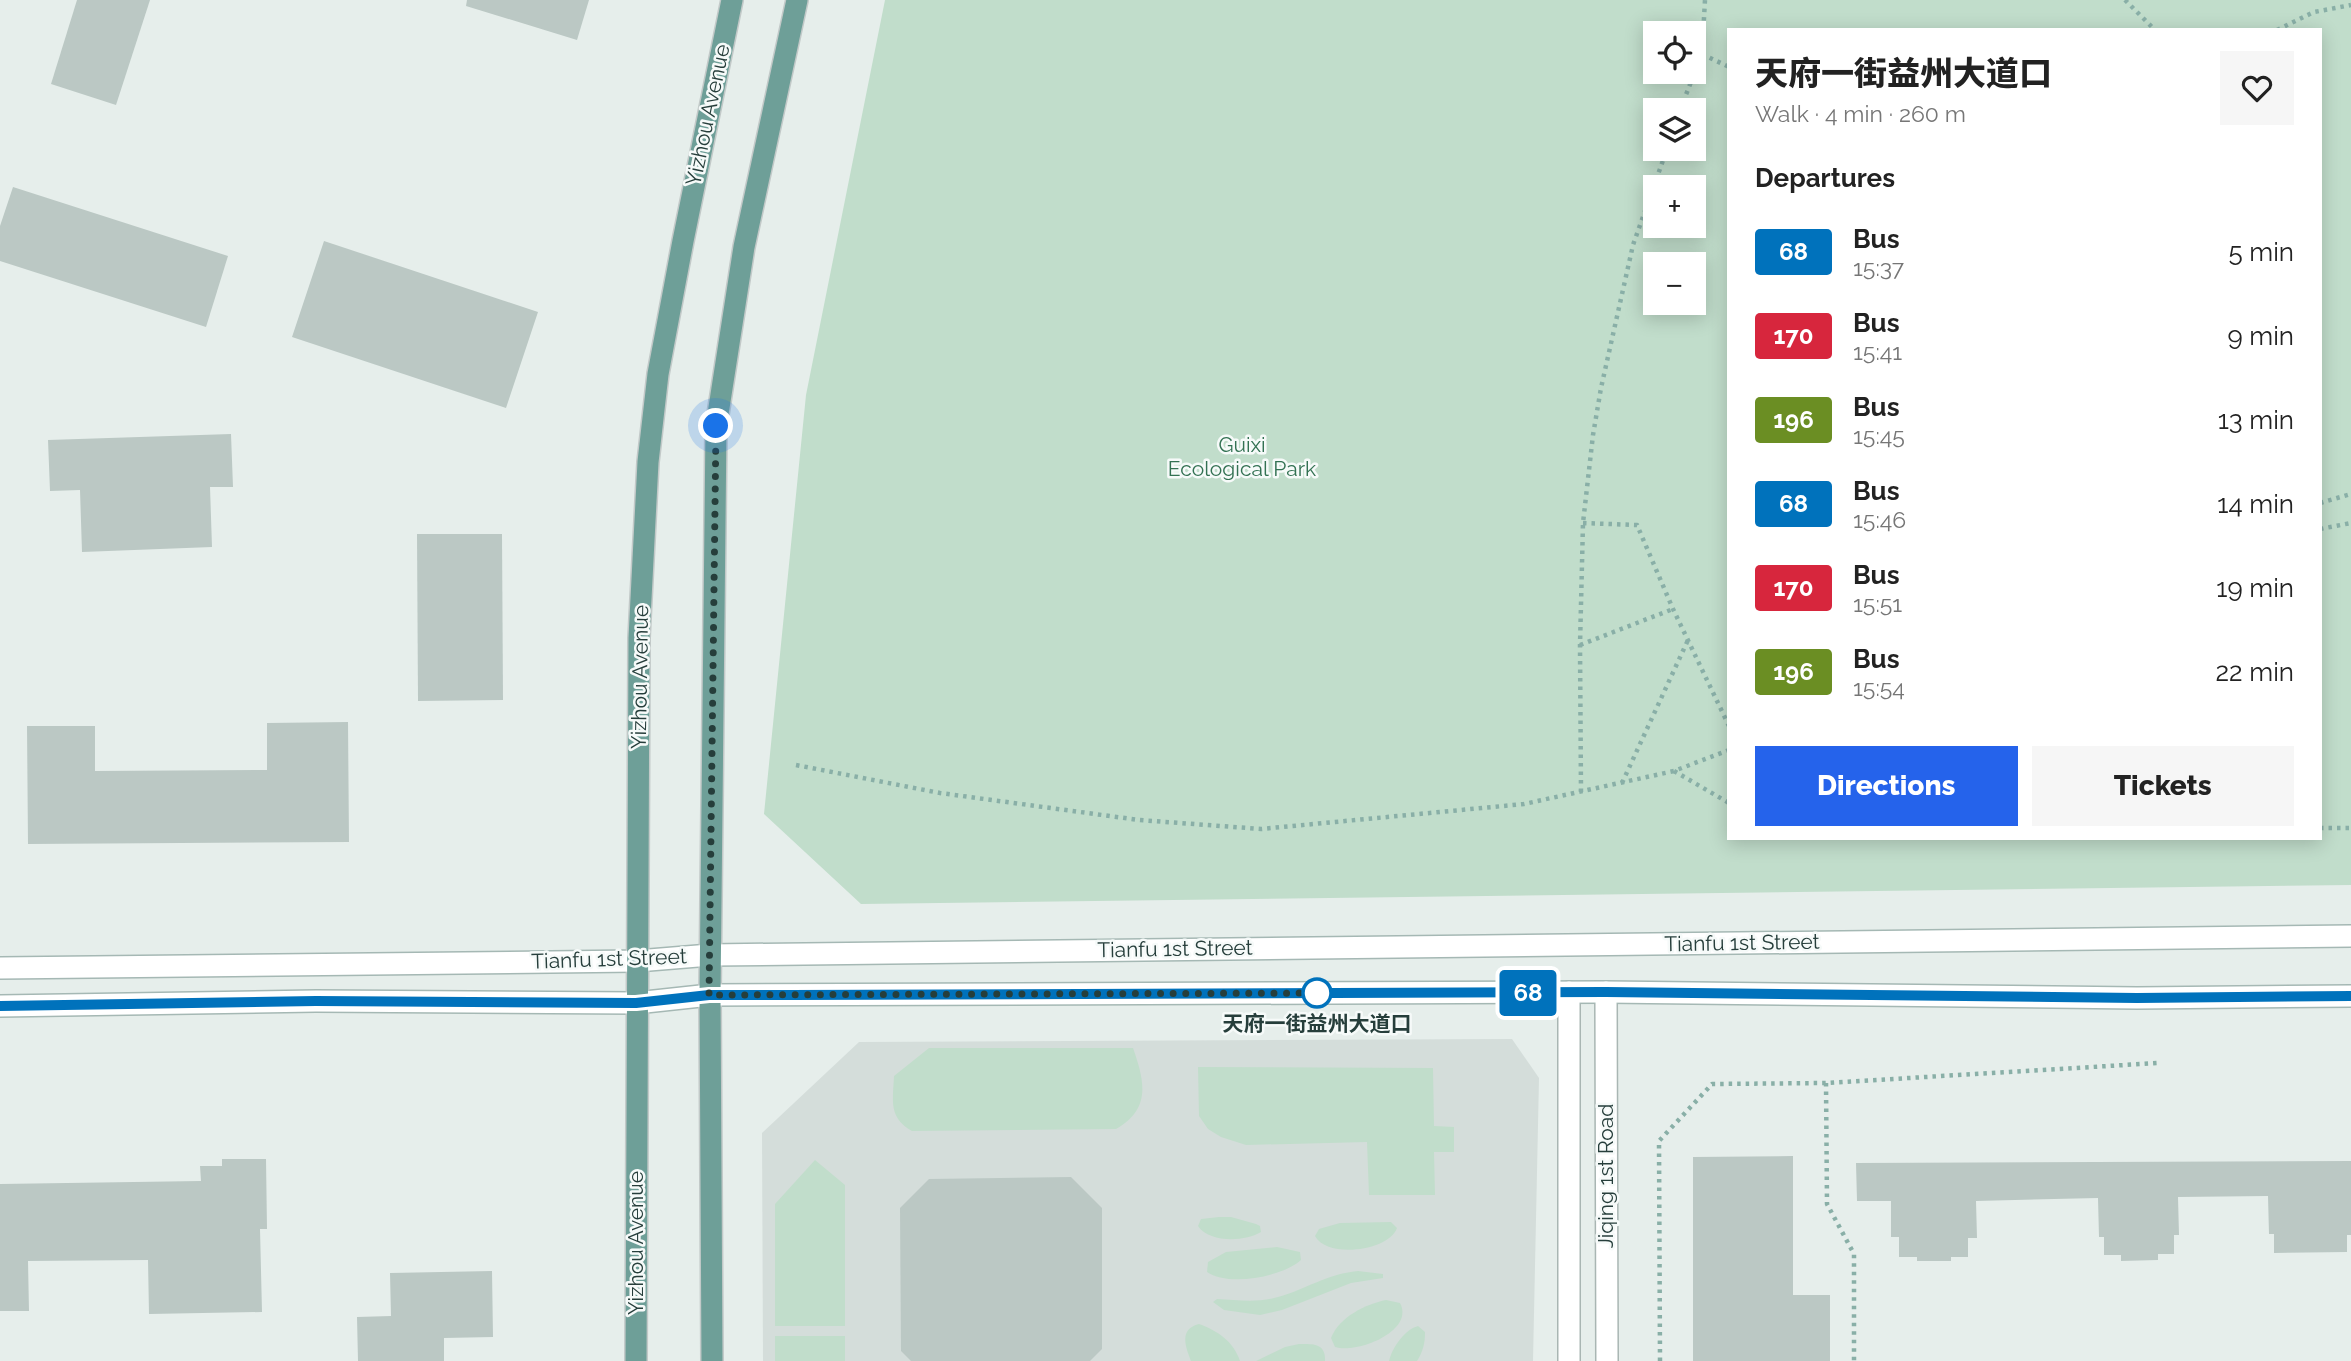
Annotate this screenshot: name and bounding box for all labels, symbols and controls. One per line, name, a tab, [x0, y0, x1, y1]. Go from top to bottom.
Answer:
map controls	[1643, 21, 1706, 315]
button: locate	[1643, 21, 1706, 84]
street label: Yizhou Avenue	[680, 42, 735, 188]
button: heart	[2220, 51, 2294, 125]
text: 天府一街益州大道口	[1755, 54, 2052, 93]
button: layers	[1643, 98, 1706, 161]
text: Walk · 4 min · 260 m	[1755, 100, 1966, 127]
text: Departures	[1755, 163, 1895, 193]
button: +	[1643, 175, 1706, 238]
text: Bus	[1853, 224, 1900, 254]
text: 68	[1779, 237, 1808, 266]
text: 5 min	[2228, 237, 2294, 267]
button: −	[1643, 252, 1706, 315]
text: 15:37	[1853, 254, 1904, 281]
text: Bus	[1853, 308, 1900, 338]
text: 170	[1773, 321, 1814, 350]
text: 9 min	[2227, 321, 2294, 351]
text: 15:41	[1853, 338, 1902, 365]
text: Bus	[1853, 392, 1900, 422]
text: 196	[1773, 405, 1814, 434]
text: 13 min	[2218, 405, 2294, 435]
your location	[698, 408, 733, 443]
text: 15:45	[1853, 422, 1905, 449]
park label: Guixi Ecological Park	[1168, 432, 1316, 481]
text: Bus	[1853, 476, 1900, 506]
text: 68	[1779, 489, 1808, 518]
text: 14 min	[2217, 489, 2294, 519]
text: 15:46	[1853, 506, 1906, 533]
text: Bus	[1853, 560, 1900, 590]
text: 170	[1773, 573, 1814, 602]
text: 19 min	[2216, 573, 2294, 603]
text: 15:51	[1853, 590, 1902, 617]
street label: Yizhou Avenue	[626, 605, 653, 749]
text: Bus	[1853, 644, 1900, 674]
text: 196	[1773, 657, 1814, 686]
text: 22 min	[2216, 657, 2294, 687]
text: 15:54	[1853, 674, 1905, 701]
button: Directions	[1755, 746, 2018, 826]
button: Tickets	[2032, 746, 2294, 826]
street label: Tianfu 1st Street	[1664, 929, 1820, 956]
street label: Tianfu 1st Street	[1097, 935, 1253, 962]
street label: Tianfu 1st Street	[531, 943, 687, 974]
line badge: 68	[1496, 970, 1560, 1016]
marker: 天府一街益州大道口	[1302, 978, 1332, 1008]
text: 68	[1513, 978, 1543, 1007]
place label: 天府一街益州大道口	[1223, 1011, 1412, 1036]
street label: Jiqing 1st Road	[1593, 1104, 1618, 1248]
street label: Yizhou Avenue	[623, 1171, 648, 1315]

